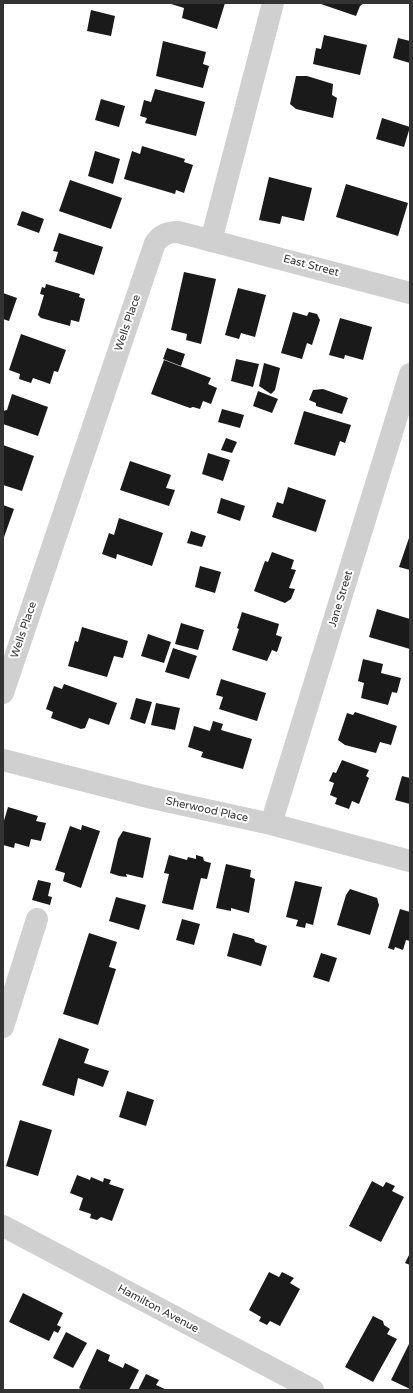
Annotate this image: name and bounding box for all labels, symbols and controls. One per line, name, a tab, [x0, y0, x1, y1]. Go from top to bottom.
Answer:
street label: East Street	[282, 252, 340, 280]
street label: Wells Place	[112, 293, 144, 353]
street label: Jane Street	[326, 569, 356, 629]
street label: Wells Place	[8, 600, 40, 660]
street label: Sherwood Place	[165, 795, 249, 825]
street label: Hamilton Avenue	[115, 1282, 201, 1336]

